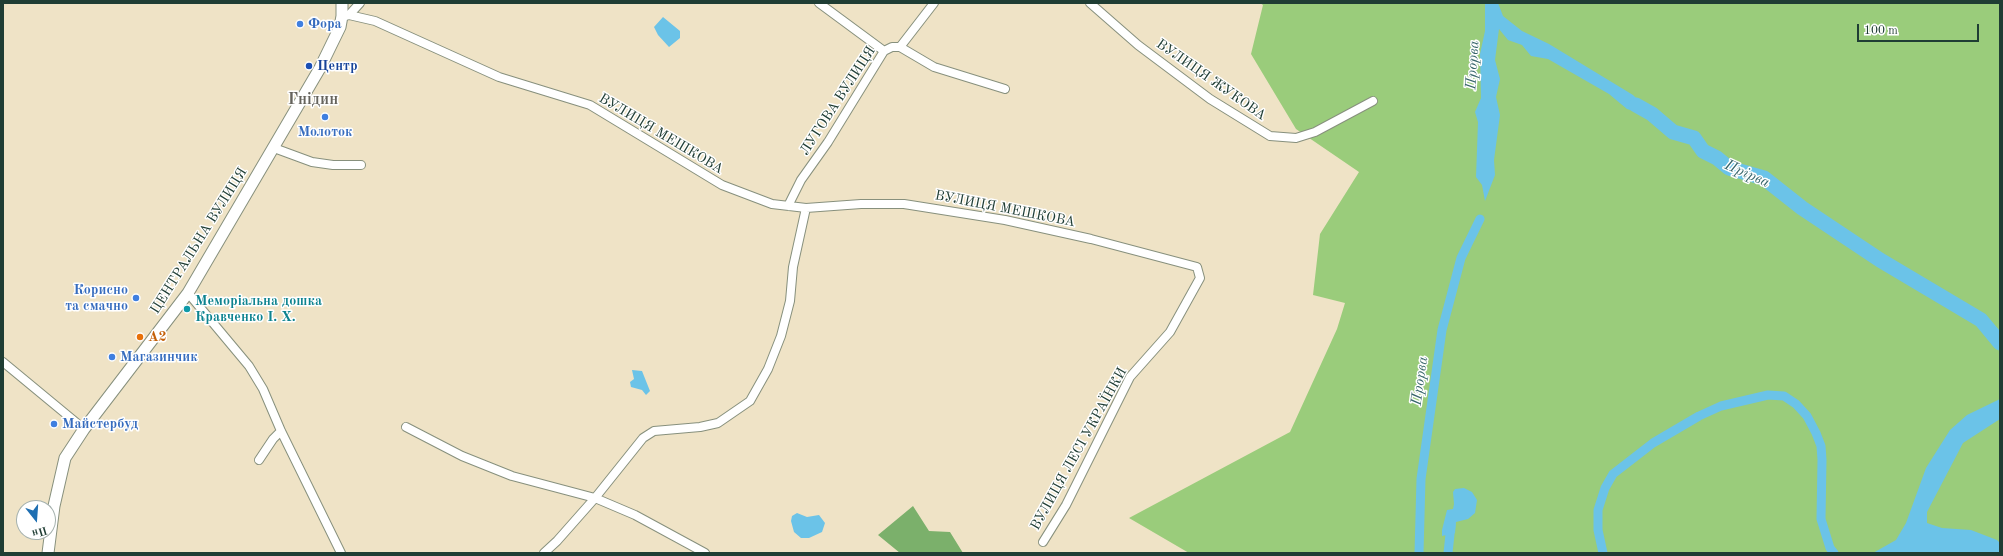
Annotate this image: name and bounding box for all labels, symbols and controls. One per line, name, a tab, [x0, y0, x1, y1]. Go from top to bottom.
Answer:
place label: Фора	[308, 16, 342, 32]
scale bar	[1859, 16, 1981, 42]
marker: Фора	[295, 19, 305, 29]
text: 100 m	[1864, 25, 1898, 37]
street label: ВУЛИЦЯ ЖУКОВА	[1153, 36, 1269, 124]
water label: Прорва	[1462, 40, 1484, 90]
street label: ЛУГОВА ВУЛИЦЯ	[797, 43, 879, 159]
place label: Центр	[317, 58, 358, 74]
marker: Центр	[304, 61, 314, 71]
district label: Гнідин	[288, 90, 338, 110]
street label: ВУЛИЦЯ МЕШКОВА	[596, 90, 726, 178]
marker: Молоток	[320, 112, 330, 122]
place label: Молоток	[298, 124, 352, 140]
water label: Прірва	[1722, 156, 1772, 192]
street label: ЦЕНТРАЛЬНА ВУЛИЦЯ	[147, 165, 251, 317]
street label: ВУЛИЦЯ МЕШКОВА	[933, 187, 1077, 231]
place label: Корисно та смачно	[65, 282, 128, 314]
marker: Корисно та смачно	[131, 293, 141, 303]
place label: Меморіальна дошка Кравченко І. Х.	[195, 293, 322, 326]
marker: Меморіальна дошка Кравченко І. Х.	[182, 304, 192, 314]
place label: А2	[148, 329, 167, 345]
marker: А2	[135, 332, 145, 342]
place label: Магазинчик	[120, 349, 198, 365]
marker: Магазинчик	[107, 352, 117, 362]
water label: Прорва	[1408, 355, 1432, 407]
street label: ВУЛИЦЯ ЛЕСІ УКРАЇНКИ	[1027, 365, 1131, 533]
place label: Майстербуд	[62, 416, 138, 432]
marker: Майстербуд	[49, 419, 59, 429]
north arrow	[16, 500, 56, 540]
text: Пн	[31, 524, 48, 538]

